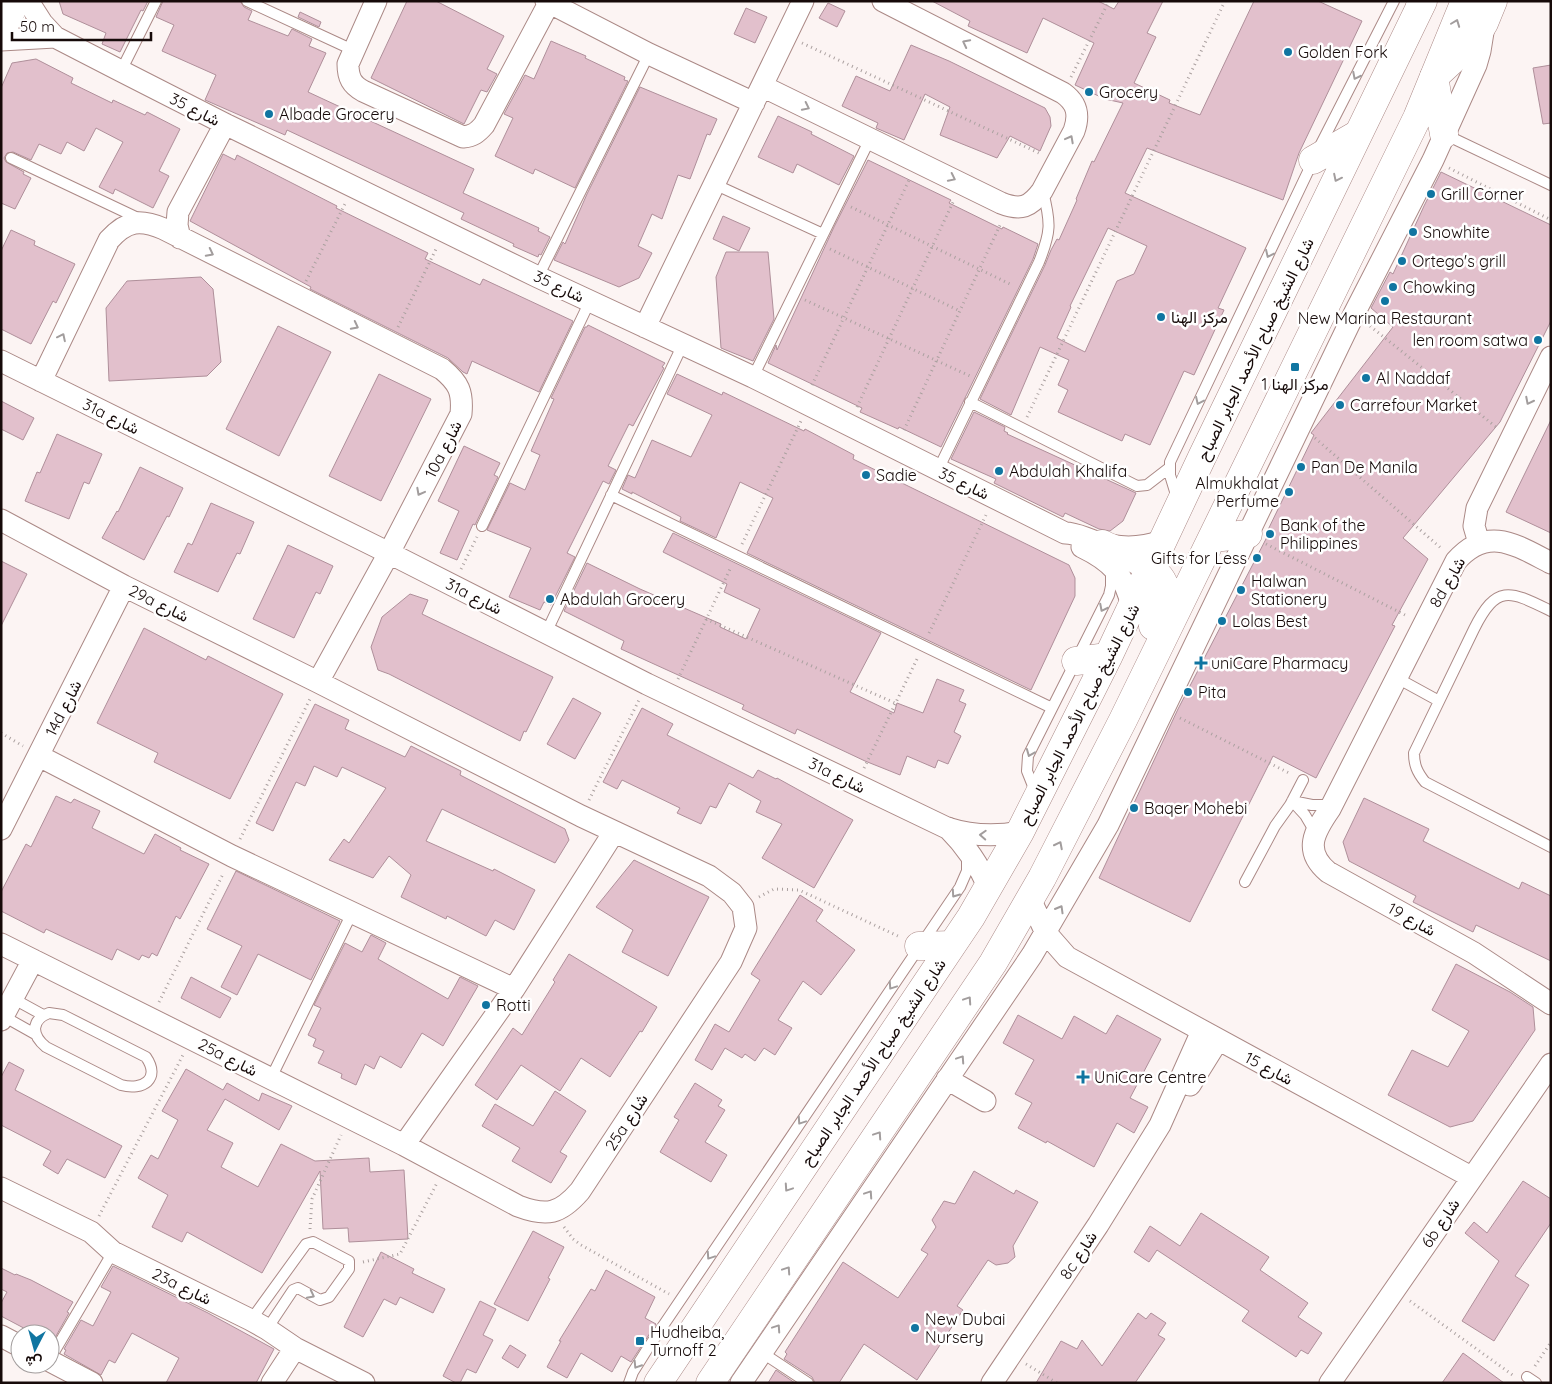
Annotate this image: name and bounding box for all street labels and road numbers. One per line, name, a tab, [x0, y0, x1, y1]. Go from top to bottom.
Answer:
street label: شارع 35	[166, 88, 223, 132]
street label: شارع الشيخ صباح الأحمد الجابر الصباح	[1192, 234, 1320, 465]
street label: شارع 35	[530, 266, 588, 308]
street label: 31a شارع	[79, 394, 143, 440]
street label: 10a شارع	[420, 417, 468, 482]
street label: شارع 35	[935, 462, 993, 506]
street label: 8d شارع	[1425, 553, 1471, 612]
street label: 31a شارع	[442, 573, 506, 620]
street label: 29a شارع	[125, 580, 192, 628]
street label: شارع الشيخ صباح الأحمد الجابر الصباح	[1014, 600, 1145, 829]
street label: 14d شارع	[40, 677, 87, 740]
street label: 31a شارع	[805, 753, 869, 799]
street label: شارع 19	[1384, 898, 1439, 942]
street label: شارع الشيخ صباح الأحمد الجابر الصباح	[796, 955, 952, 1170]
street label: 25a شارع	[194, 1034, 261, 1082]
street label: شارع 15	[1241, 1047, 1296, 1091]
street label: 25a شارع	[600, 1090, 653, 1155]
street label: 6b شارع	[1416, 1195, 1465, 1252]
street label: 8c شارع	[1055, 1227, 1103, 1284]
street label: 23a شارع	[148, 1263, 215, 1311]

